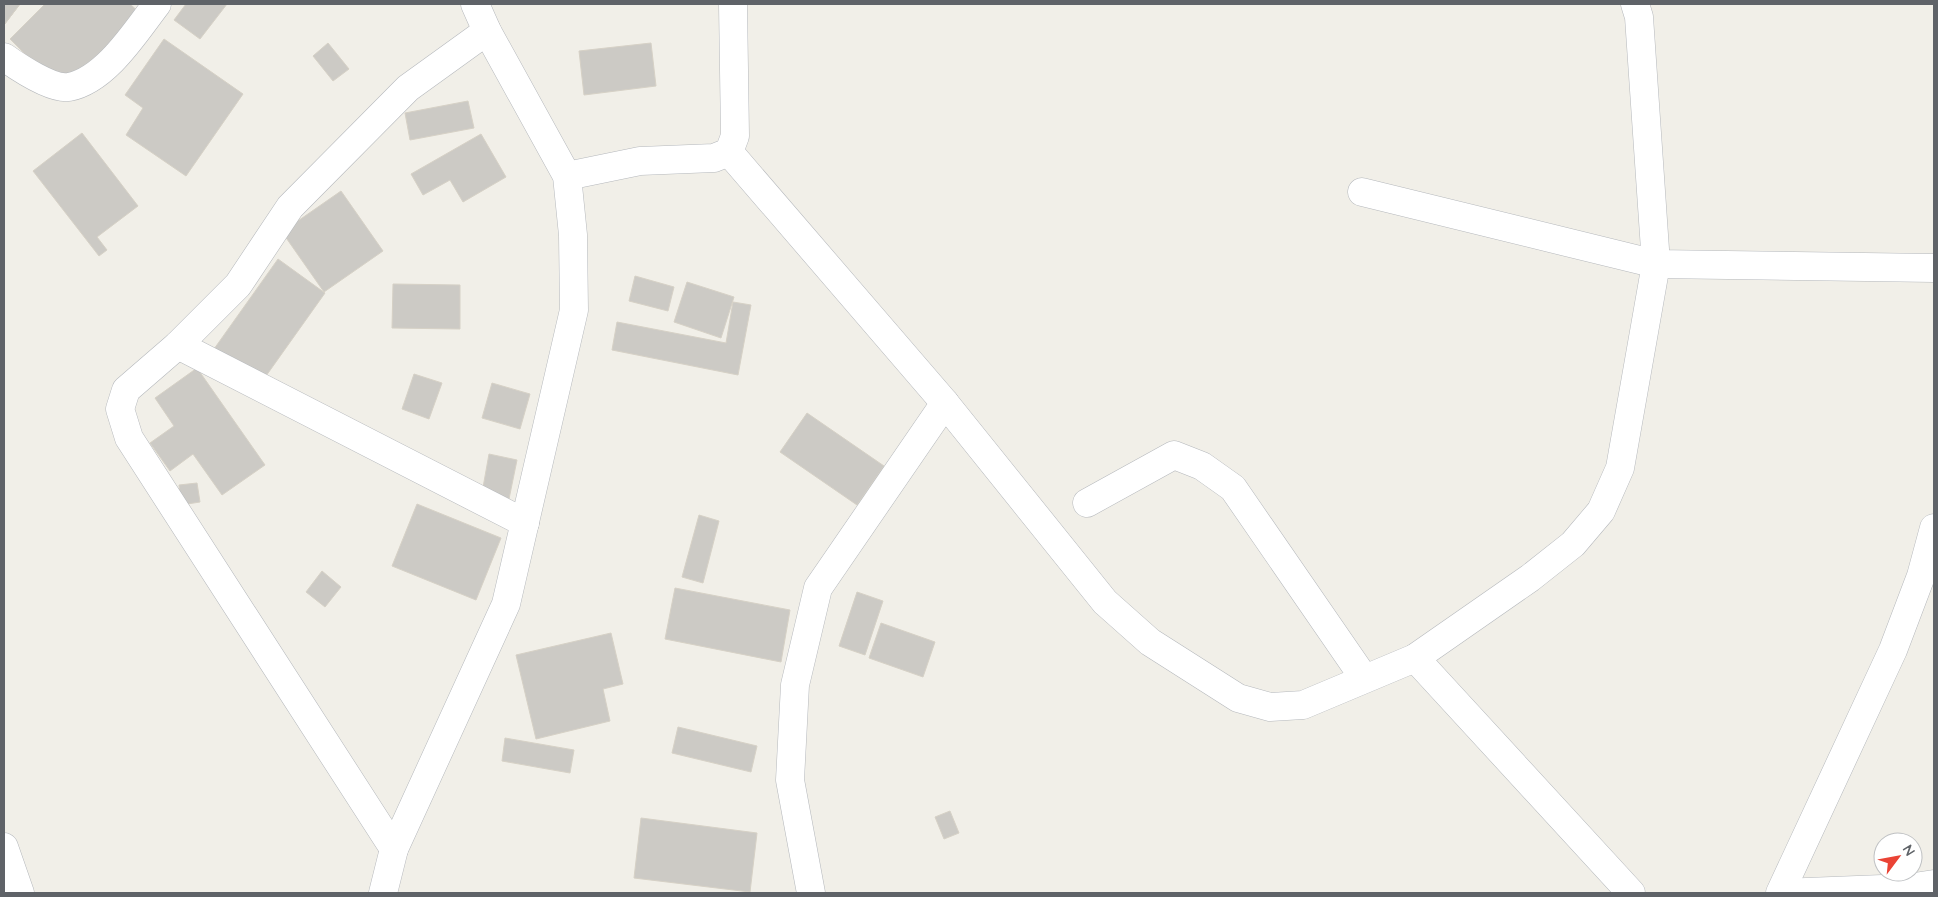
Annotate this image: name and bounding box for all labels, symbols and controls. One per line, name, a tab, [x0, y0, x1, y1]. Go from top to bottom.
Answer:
north arrow	[1873, 832, 1923, 882]
text: N	[1899, 841, 1919, 859]

